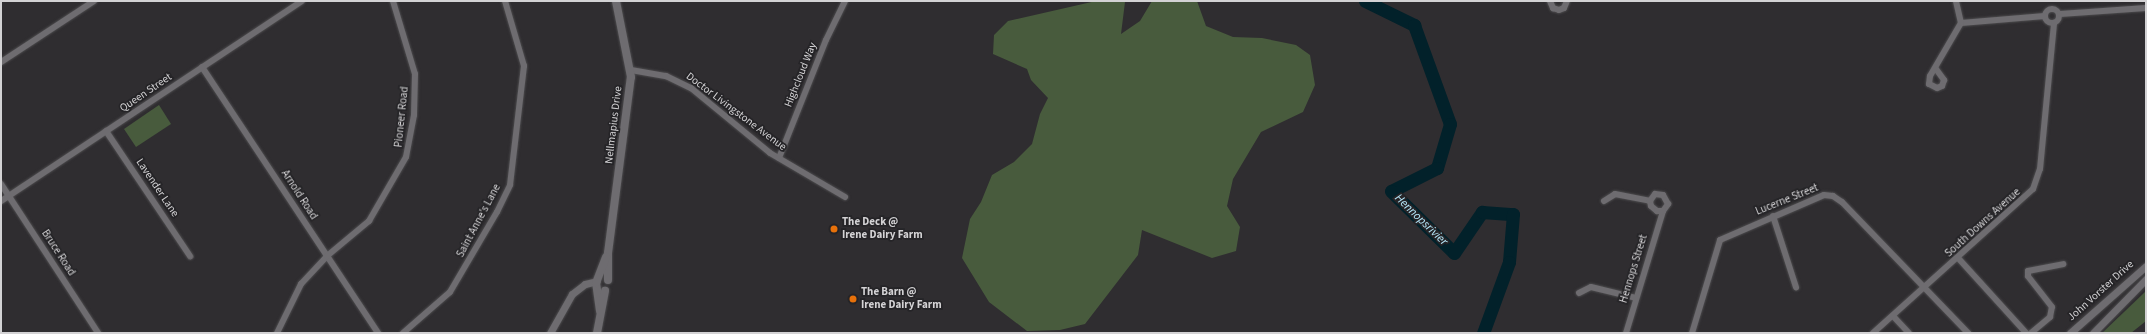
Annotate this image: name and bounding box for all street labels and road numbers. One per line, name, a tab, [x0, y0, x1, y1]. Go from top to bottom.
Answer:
street label: Highcloud Way	[782, 41, 820, 109]
street label: Doctor Livingstone Avenue	[683, 70, 789, 154]
street label: Queen Street	[117, 71, 175, 115]
street label: Nellmapius Drive	[603, 85, 625, 165]
street label: Pioneer Road	[392, 86, 412, 148]
street label: Lavender Lane	[133, 156, 181, 220]
street label: Arnold Road	[278, 168, 320, 222]
street label: Lucerne Street	[1754, 181, 1820, 219]
street label: Saint Anne's Lane	[454, 182, 504, 260]
street label: South Downs Avenue	[1943, 186, 2023, 260]
street label: Bruce Road	[38, 227, 78, 279]
street label: Hennops Street	[1617, 233, 1651, 305]
street label: John Vorster Drive	[2065, 258, 2137, 324]

